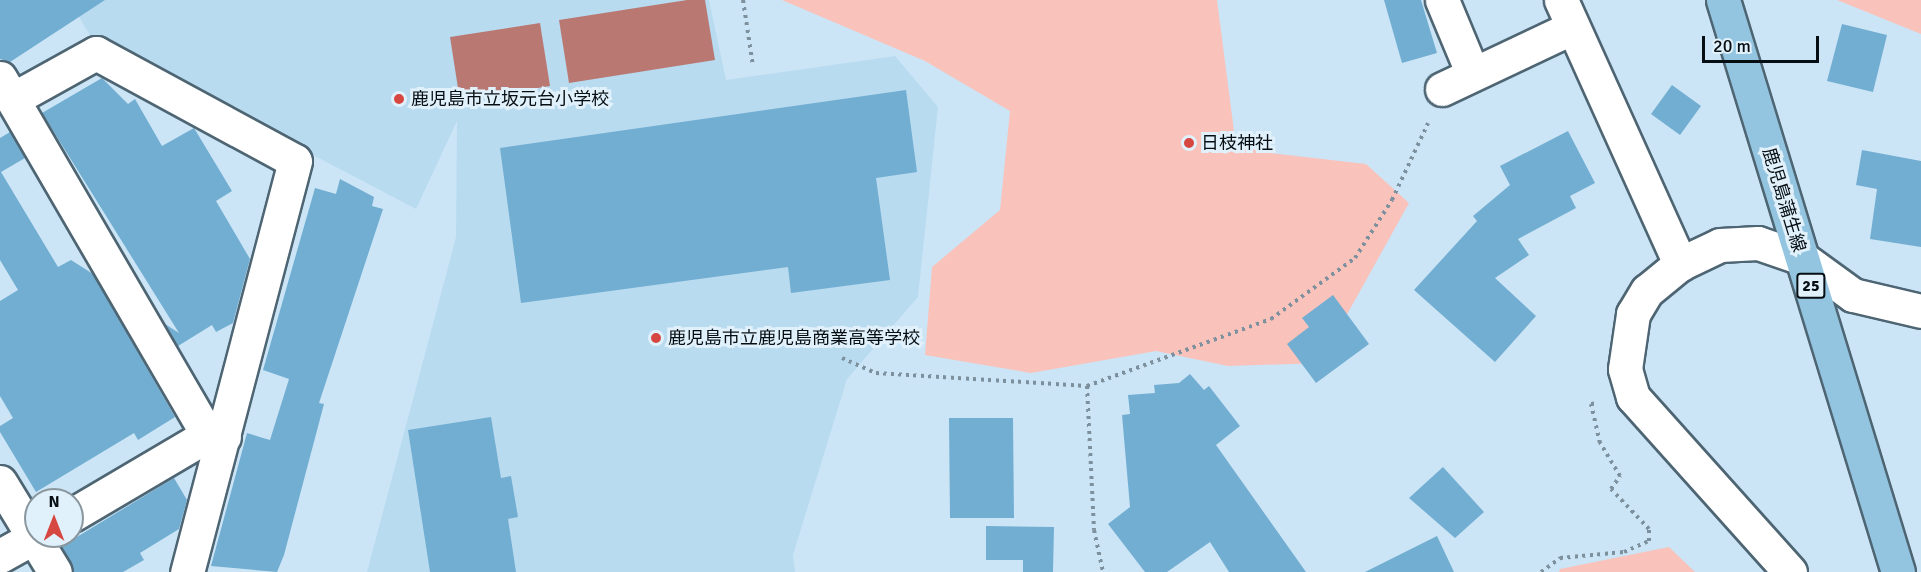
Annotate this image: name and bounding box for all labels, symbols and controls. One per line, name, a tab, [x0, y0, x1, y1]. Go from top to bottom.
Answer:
scale bar	[1705, 24, 1822, 62]
text: 20 m	[1713, 35, 1751, 57]
place label: 鹿児島市立坂元台小学校	[411, 88, 609, 110]
marker: 鹿児島市立坂元台小学校	[392, 92, 406, 106]
place label: 日枝神社	[1201, 132, 1273, 154]
marker: 日枝神社	[1182, 136, 1196, 150]
street label: 鹿児島蒲生線	[1758, 145, 1810, 255]
road number: 25	[1796, 273, 1826, 299]
place label: 鹿児島市立鹿児島商業高等学校	[668, 327, 920, 349]
marker: 鹿児島市立鹿児島商業高等学校	[649, 331, 663, 345]
north arrow	[24, 488, 84, 548]
text: N	[48, 492, 60, 512]

